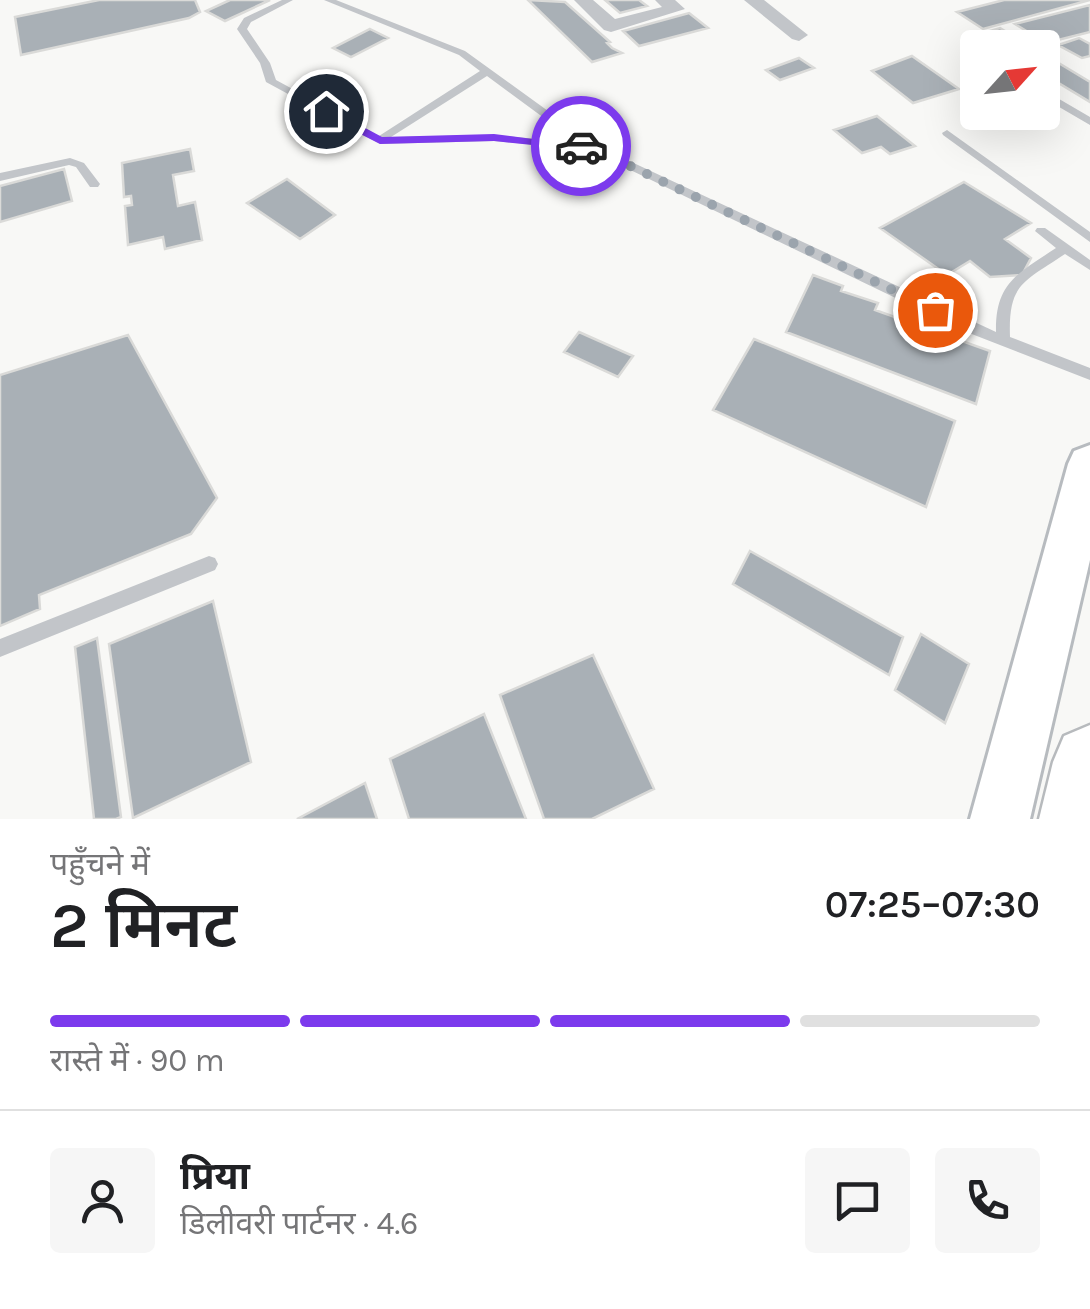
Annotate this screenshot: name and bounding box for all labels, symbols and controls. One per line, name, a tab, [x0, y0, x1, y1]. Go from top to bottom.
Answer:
north arrow	[960, 30, 1060, 130]
map controls	[960, 30, 1060, 130]
pin	[284, 69, 369, 154]
icon: home	[299, 84, 354, 139]
courier	[531, 96, 631, 196]
icon: car	[554, 119, 609, 174]
pin	[893, 268, 978, 353]
icon: bag	[908, 283, 963, 338]
text: पहुँचने में	[50, 846, 150, 883]
text: 07:25–07:30	[825, 882, 1040, 927]
text: 2 मिनट	[50, 887, 237, 963]
text: रास्ते में · 90 m	[50, 1042, 225, 1079]
button: person	[50, 1148, 155, 1253]
button: chat	[805, 1148, 910, 1253]
button: phone	[935, 1148, 1040, 1253]
text: प्रिया	[180, 1154, 250, 1199]
text: डिलीवरी पार्टनर · 4.6	[180, 1205, 418, 1242]

